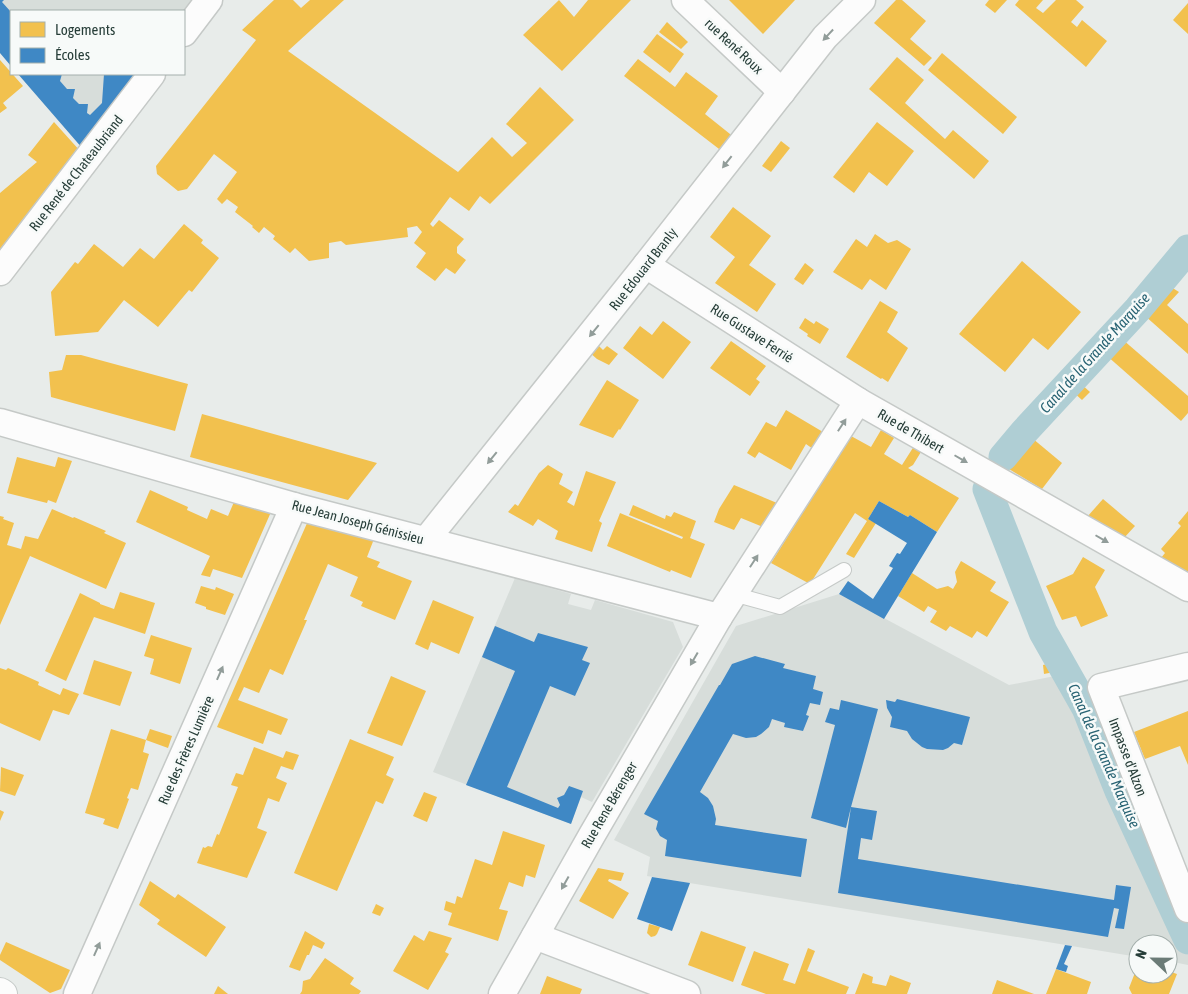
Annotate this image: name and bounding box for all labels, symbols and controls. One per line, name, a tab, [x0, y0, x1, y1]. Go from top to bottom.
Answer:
legend	[10, 10, 185, 75]
street label: rue René Roux	[702, 15, 767, 77]
text: Logements	[55, 21, 115, 38]
one-way arrow	[822, 28, 833, 41]
text: Écoles	[55, 46, 90, 63]
street label: Rue René de Chateaubriand	[26, 112, 126, 234]
one-way arrow	[722, 155, 732, 169]
street label: Rue Edouard Branly	[606, 224, 680, 313]
water label: Canal de la Grande Marquise	[1036, 289, 1153, 416]
street label: Rue Gustave Ferrié	[708, 300, 796, 366]
one-way arrow	[588, 324, 599, 337]
street label: Rue de Thibert	[875, 406, 947, 456]
one-way arrow	[838, 418, 847, 431]
one-way arrow	[487, 451, 498, 464]
one-way arrow	[954, 455, 968, 463]
street label: Rue Jean Joseph Génissieu	[290, 497, 426, 547]
one-way arrow	[1096, 535, 1109, 544]
one-way arrow	[750, 555, 759, 568]
one-way arrow	[690, 652, 698, 667]
one-way arrow	[216, 666, 224, 680]
water label: Canal de la Grande Marquise	[1065, 681, 1144, 831]
street label: Rue des Frères Lumière	[155, 693, 217, 807]
street label: Impasse d'Alzon	[1106, 716, 1150, 798]
street label: Rue René Bérenger	[578, 758, 641, 851]
one-way arrow	[560, 877, 569, 890]
north arrow	[1128, 934, 1178, 984]
one-way arrow	[93, 942, 101, 956]
text: N	[1132, 947, 1150, 961]

